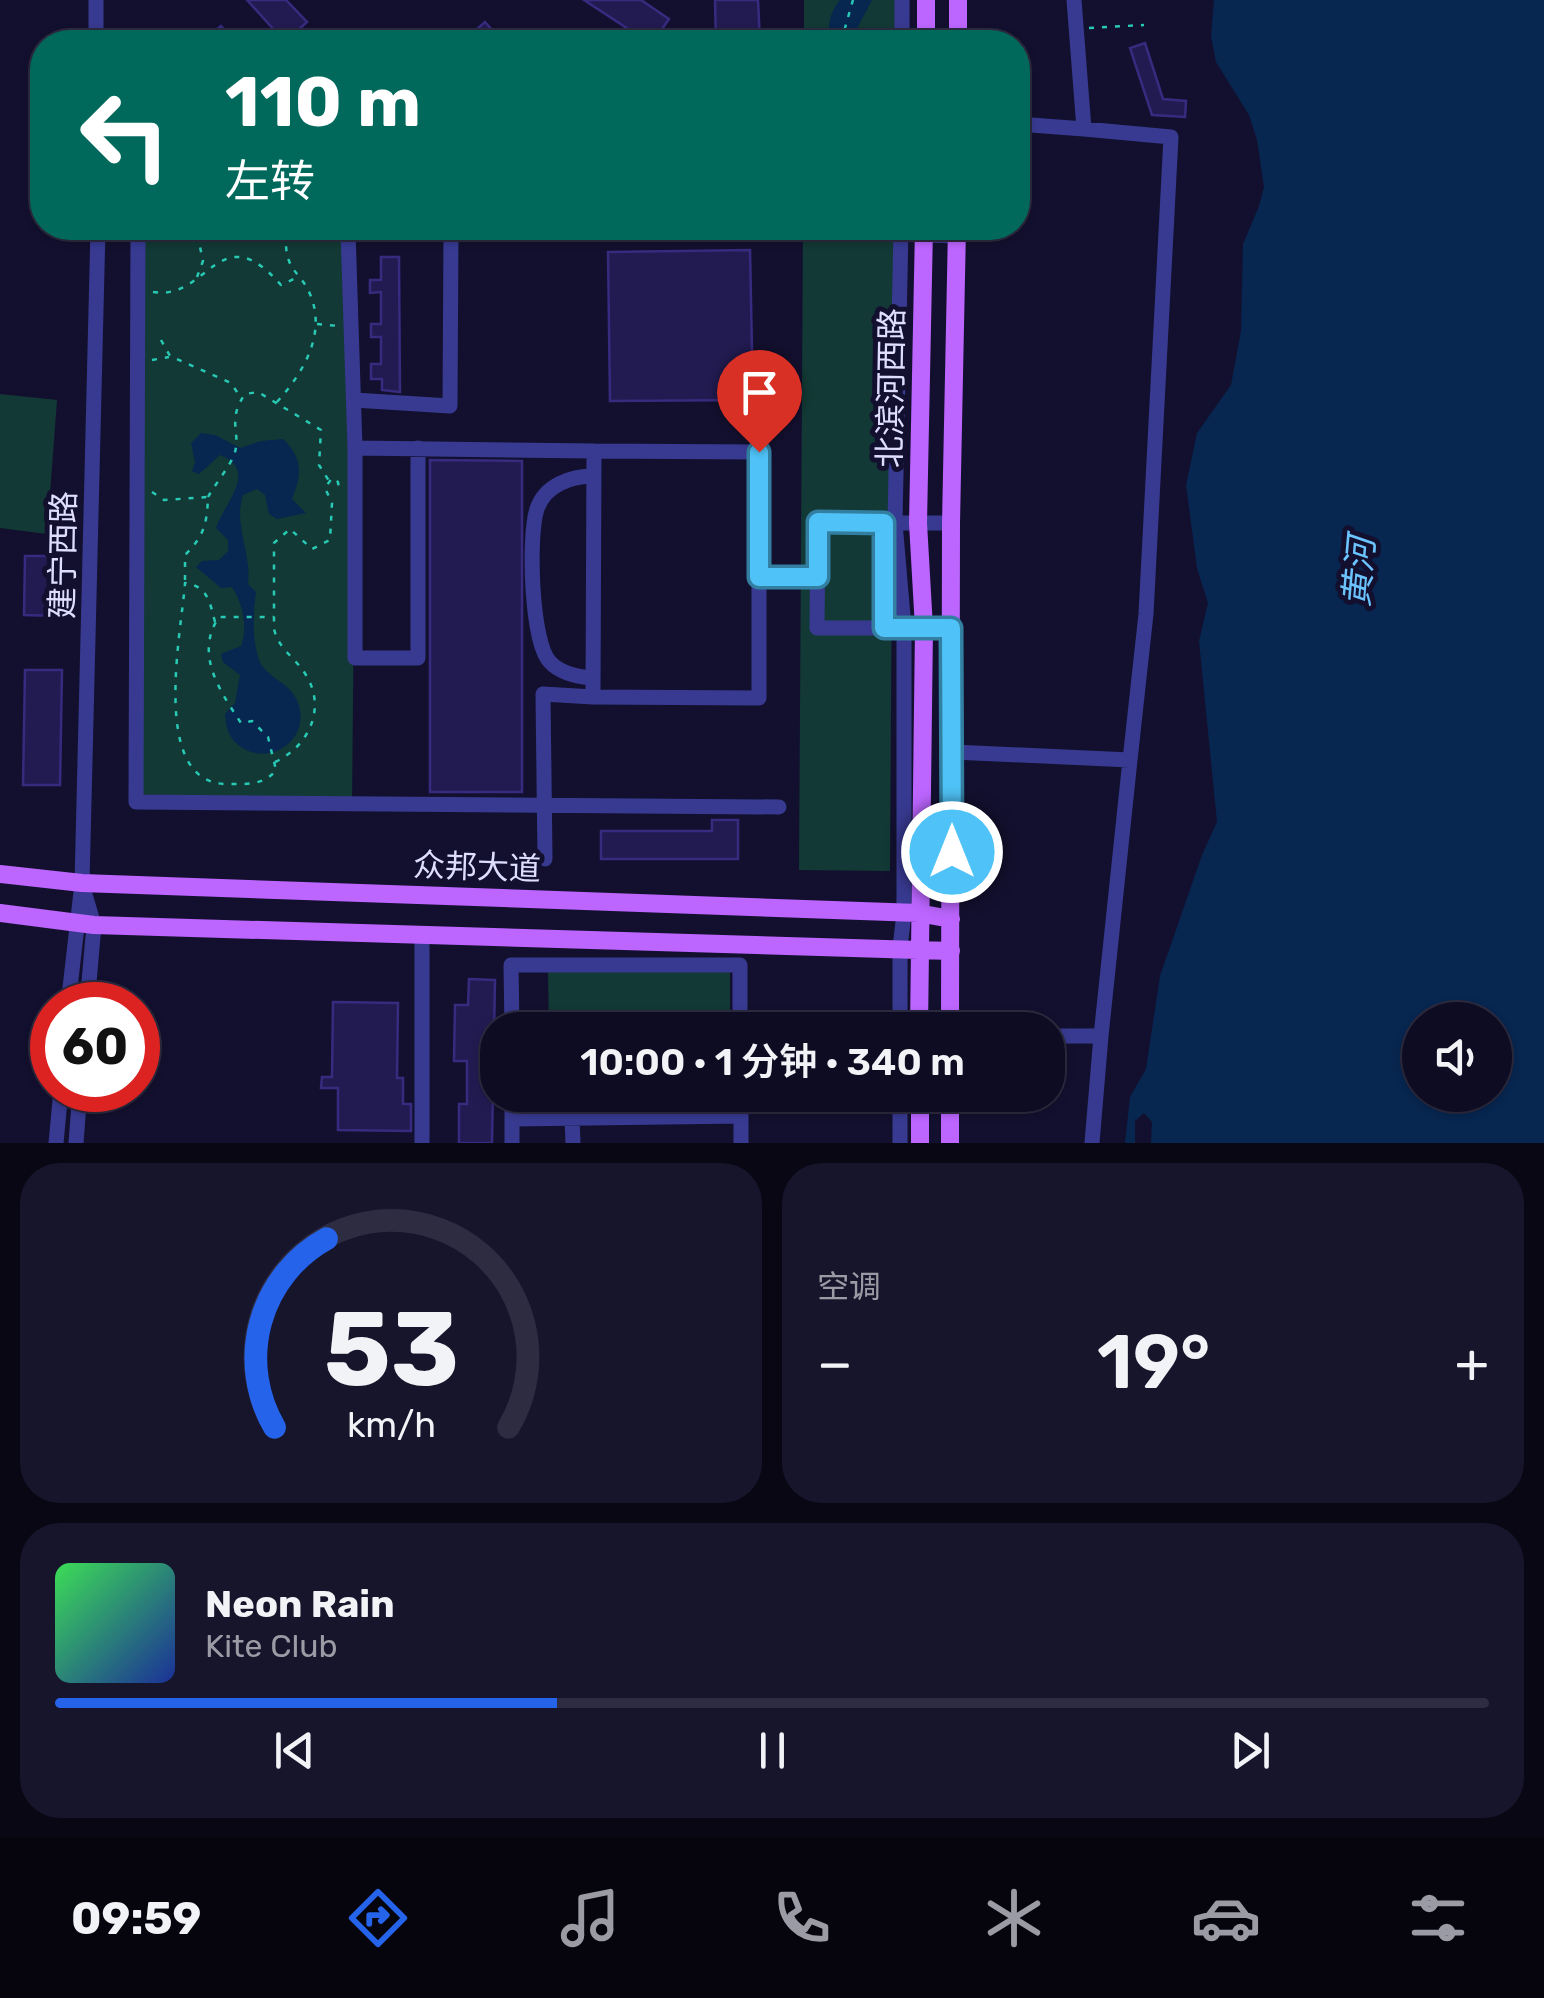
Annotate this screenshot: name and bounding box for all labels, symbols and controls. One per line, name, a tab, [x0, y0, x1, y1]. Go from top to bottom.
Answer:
text: 110 m	[225, 61, 421, 144]
icon: left	[60, 70, 190, 200]
text: 左转	[225, 155, 315, 208]
street label: 北滨河西路	[871, 308, 911, 468]
pin	[717, 350, 802, 453]
icon: arrive	[732, 365, 787, 420]
street label: 建宁西路	[43, 491, 83, 619]
water label: 黄河	[1335, 529, 1383, 609]
position arrow	[900, 800, 1004, 904]
street label: 众邦大道	[412, 846, 542, 888]
speed limit sign: 60	[30, 982, 160, 1112]
map controls	[1402, 1002, 1512, 1112]
button: sound	[1402, 1002, 1512, 1112]
text: 10:00 · 1 分钟 · 340 m	[580, 1039, 965, 1085]
text: 空调	[817, 1268, 881, 1306]
text: 53	[323, 1288, 459, 1411]
text: 19°	[1097, 1318, 1210, 1407]
text: −	[817, 1331, 853, 1396]
text: +	[1455, 1331, 1489, 1396]
text: km/h	[346, 1404, 436, 1446]
text: Neon Rain	[205, 1581, 395, 1627]
text: Kite Club	[205, 1627, 338, 1665]
icon: previous	[267, 1723, 322, 1778]
icon: pause	[745, 1723, 800, 1778]
icon: next	[1223, 1723, 1278, 1778]
icon: directions	[343, 1883, 413, 1953]
icon: music	[555, 1883, 625, 1953]
icon: phone	[767, 1883, 837, 1953]
icon: climate	[979, 1883, 1049, 1953]
icon: car	[1191, 1883, 1261, 1953]
icon: filters	[1403, 1883, 1473, 1953]
text: 09:59	[71, 1892, 201, 1945]

